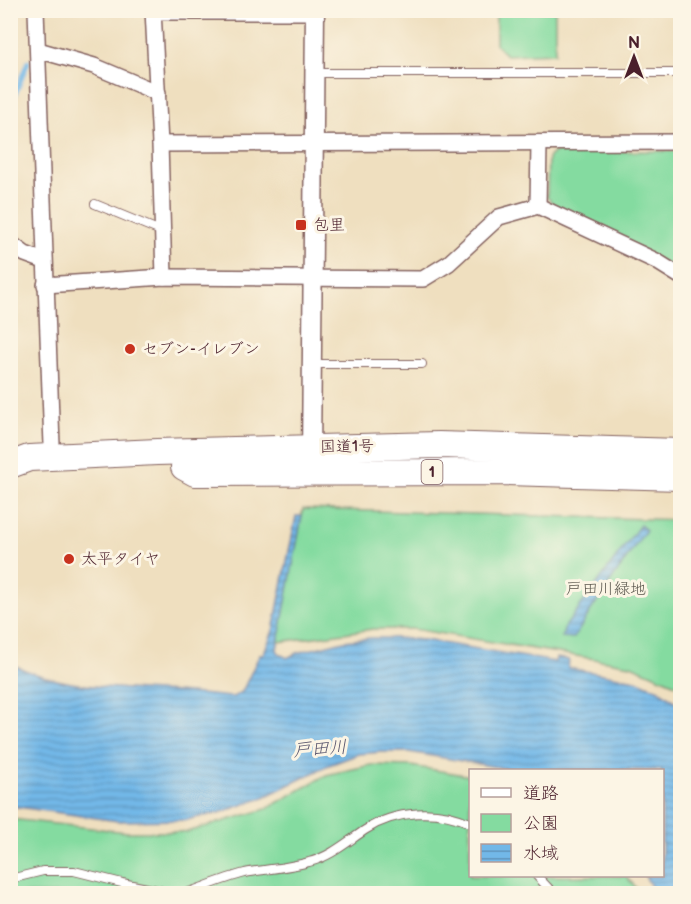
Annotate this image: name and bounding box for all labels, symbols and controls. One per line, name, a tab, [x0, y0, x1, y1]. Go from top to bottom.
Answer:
north arrow	[604, 27, 664, 87]
text: N	[628, 34, 640, 53]
place label: 包里	[313, 216, 345, 235]
marker: 包里	[294, 218, 308, 232]
place label: セブン-イレブン	[142, 340, 260, 359]
marker: セブン-イレブン	[123, 342, 137, 356]
street label: 国道1号	[320, 437, 374, 457]
road number: 1	[422, 460, 442, 484]
place label: 太平タイヤ	[81, 550, 160, 569]
marker: 太平タイヤ	[62, 552, 76, 566]
park label: 戸田川緑地	[566, 580, 646, 599]
water label: 戸田川	[292, 737, 348, 761]
legend	[469, 769, 664, 877]
text: 道路	[523, 783, 559, 804]
text: 公園	[523, 813, 559, 834]
text: 水域	[523, 843, 559, 864]

